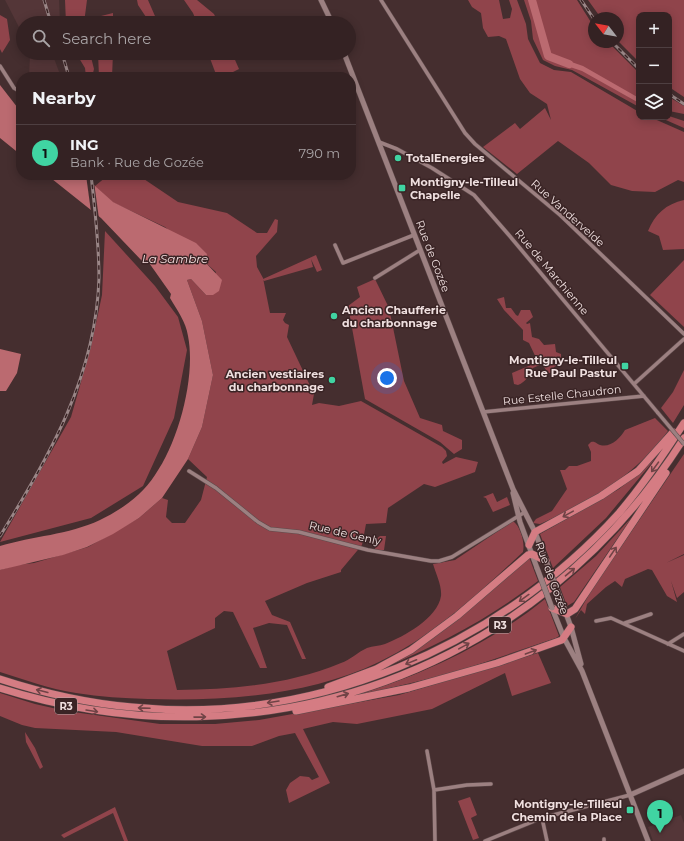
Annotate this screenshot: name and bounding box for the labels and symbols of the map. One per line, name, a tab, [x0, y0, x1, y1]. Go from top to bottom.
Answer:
north arrow	[588, 12, 624, 48]
place label: TotalEnergies	[406, 151, 485, 165]
marker: TotalEnergies	[393, 153, 403, 163]
place label: Montigny-le-Tilleul Chapelle	[410, 175, 518, 202]
street label: Rue Vandervelde	[528, 176, 608, 250]
marker: Montigny-le-Tilleul Chapelle	[397, 183, 407, 193]
street label: Rue de Gozée	[413, 218, 453, 294]
street label: Rue de Marchienne	[512, 226, 592, 318]
water label: La Sambre	[142, 251, 208, 266]
place label: Ancien Chaufferie du charbonnage	[341, 303, 446, 330]
marker: Ancien Chaufferie du charbonnage	[329, 311, 339, 321]
place label: Montigny-le-Tilleul Rue Paul Pastur	[509, 353, 617, 380]
marker: Montigny-le-Tilleul Rue Paul Pastur	[620, 361, 630, 371]
place label: Ancien vestiaires du charbonnage	[225, 367, 324, 394]
your location	[377, 368, 397, 388]
marker: Ancien vestiaires du charbonnage	[327, 375, 337, 385]
street label: Rue Estelle Chaudron	[502, 382, 622, 408]
one-way arrow	[651, 462, 659, 473]
one-way arrow	[563, 511, 575, 519]
street label: Rue de Genly	[308, 518, 382, 548]
street label: Rue de Gozée	[532, 540, 572, 616]
one-way arrow	[609, 546, 617, 557]
one-way arrow	[565, 568, 575, 577]
one-way arrow	[519, 594, 530, 602]
road number: R3	[489, 617, 511, 633]
one-way arrow	[457, 642, 469, 650]
one-way arrow	[525, 647, 537, 655]
one-way arrow	[406, 659, 418, 667]
one-way arrow	[35, 687, 48, 695]
one-way arrow	[337, 691, 350, 698]
road number: R3	[55, 698, 77, 714]
one-way arrow	[267, 698, 280, 706]
one-way arrow	[138, 704, 151, 712]
one-way arrow	[85, 707, 98, 715]
one-way arrow	[193, 713, 206, 721]
place label: Montigny-le-Tilleul Chemin de la Place	[511, 797, 622, 824]
pin: 1	[647, 800, 673, 833]
marker: Montigny-le-Tilleul Chemin de la Place	[625, 805, 635, 815]

